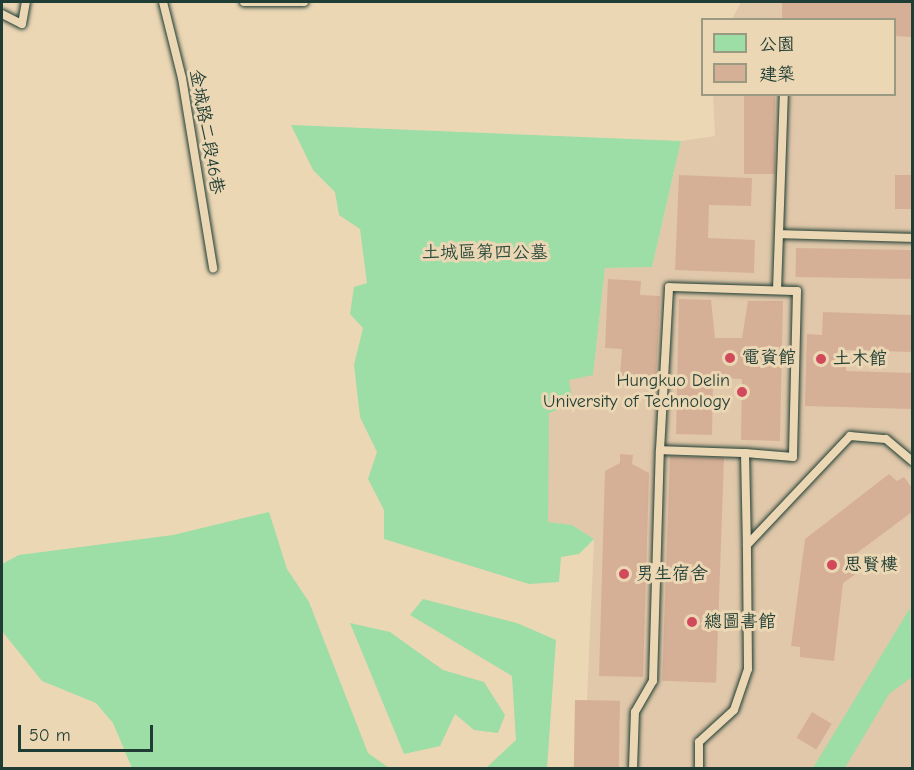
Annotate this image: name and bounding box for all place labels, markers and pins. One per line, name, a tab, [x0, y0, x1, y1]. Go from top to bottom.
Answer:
place label: 電資館	[742, 347, 796, 369]
place label: 土木館	[833, 348, 887, 370]
marker: 電資館	[723, 351, 737, 365]
marker: 土木館	[814, 352, 828, 366]
place label: Hungkuo Delin University of Technology	[543, 371, 730, 413]
marker: Hungkuo Delin University of Technology	[735, 385, 749, 399]
place label: 思賢樓	[844, 554, 898, 576]
marker: 思賢樓	[825, 558, 839, 572]
place label: 男生宿舍	[636, 563, 708, 585]
marker: 男生宿舍	[617, 567, 631, 581]
place label: 總圖書館	[704, 611, 776, 633]
marker: 總圖書館	[685, 615, 699, 629]

